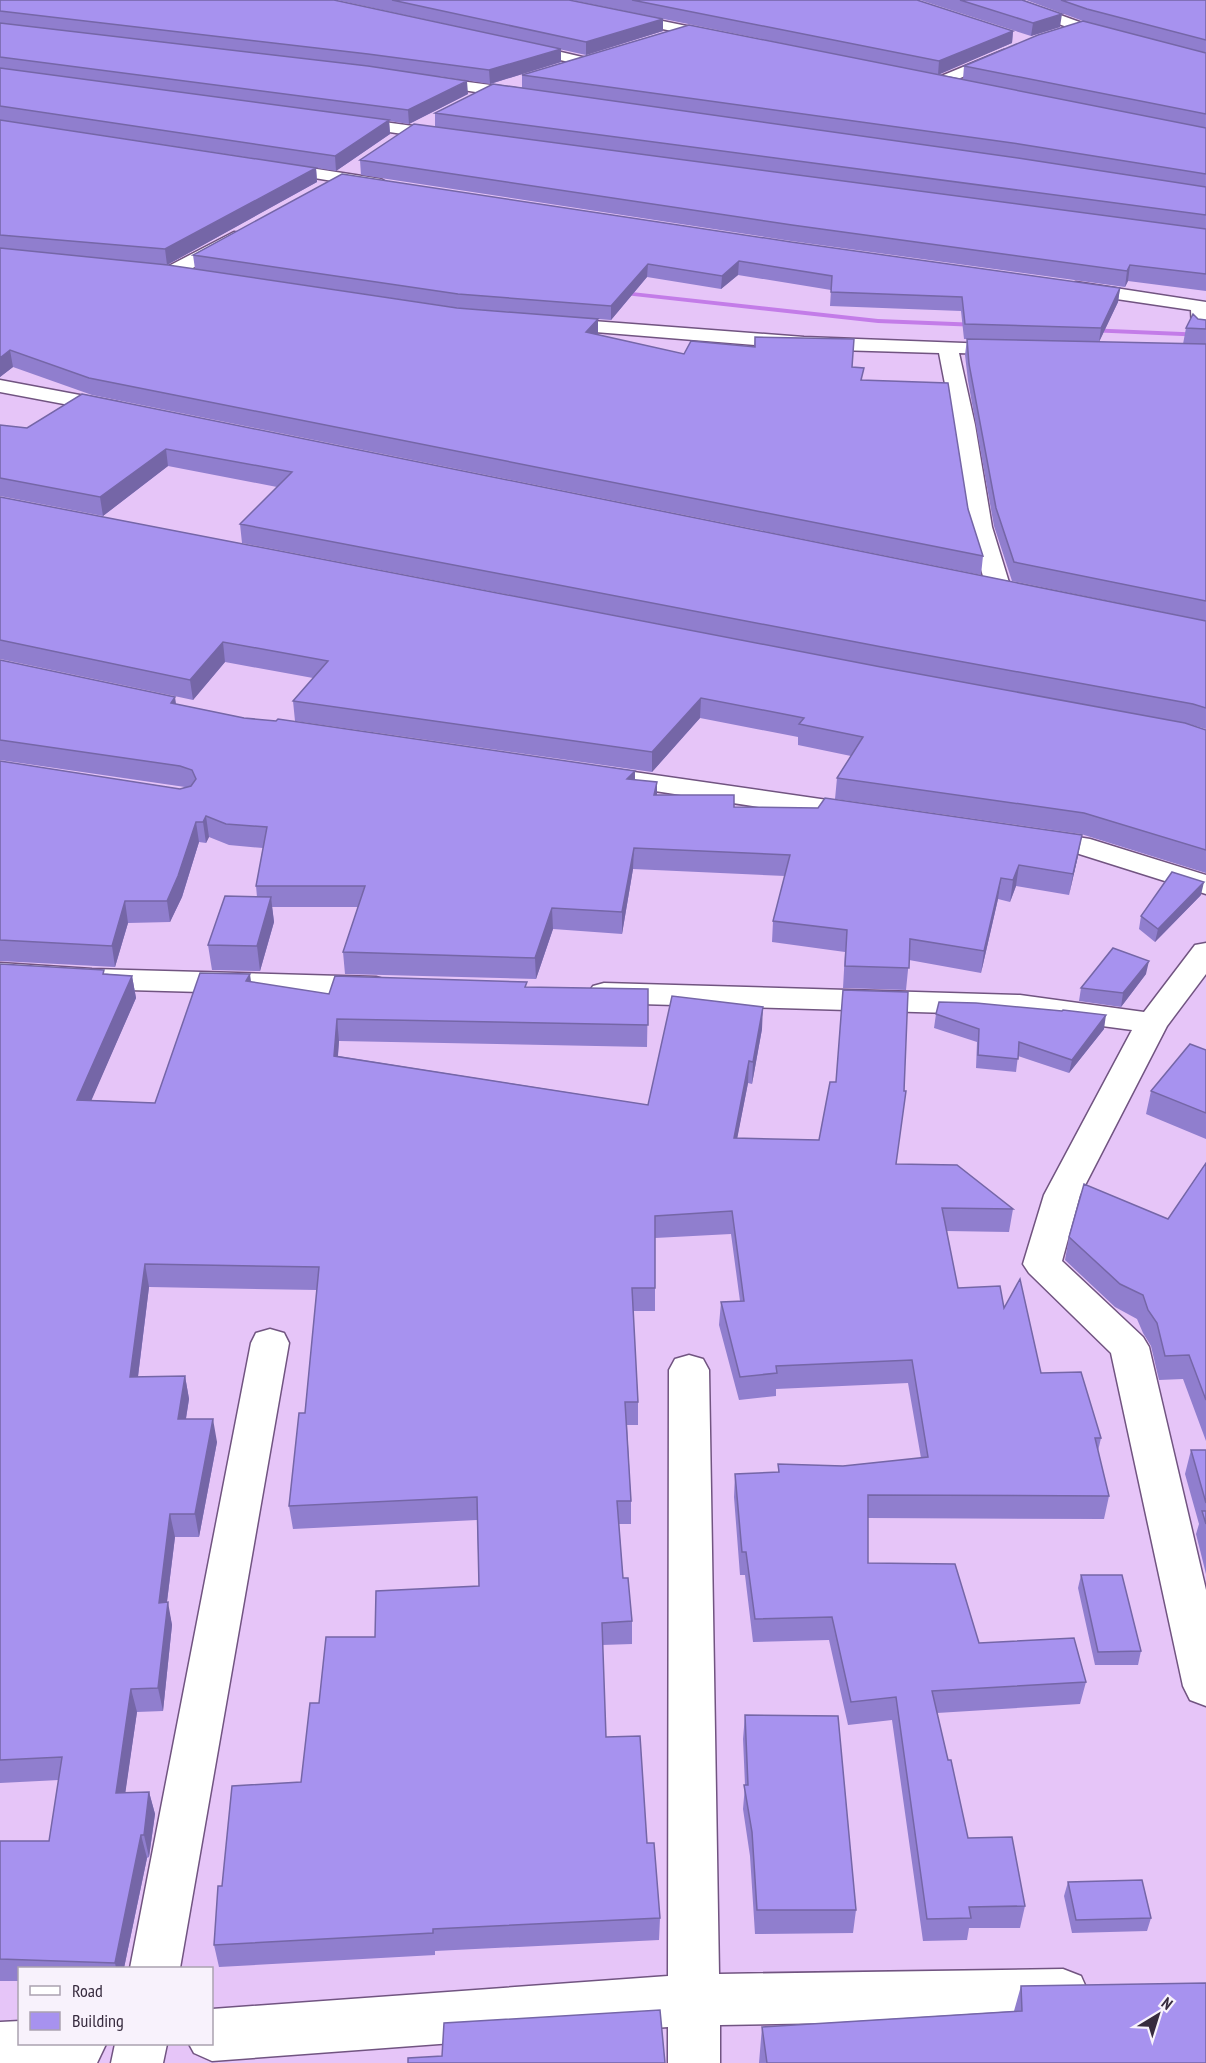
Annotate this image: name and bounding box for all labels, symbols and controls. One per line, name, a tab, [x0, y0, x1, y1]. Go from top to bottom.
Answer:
legend	[18, 1967, 213, 2045]
text: Road	[72, 1979, 103, 2002]
north arrow	[1128, 1985, 1188, 2045]
text: N	[1158, 1993, 1177, 2014]
text: Building	[72, 2009, 124, 2032]

